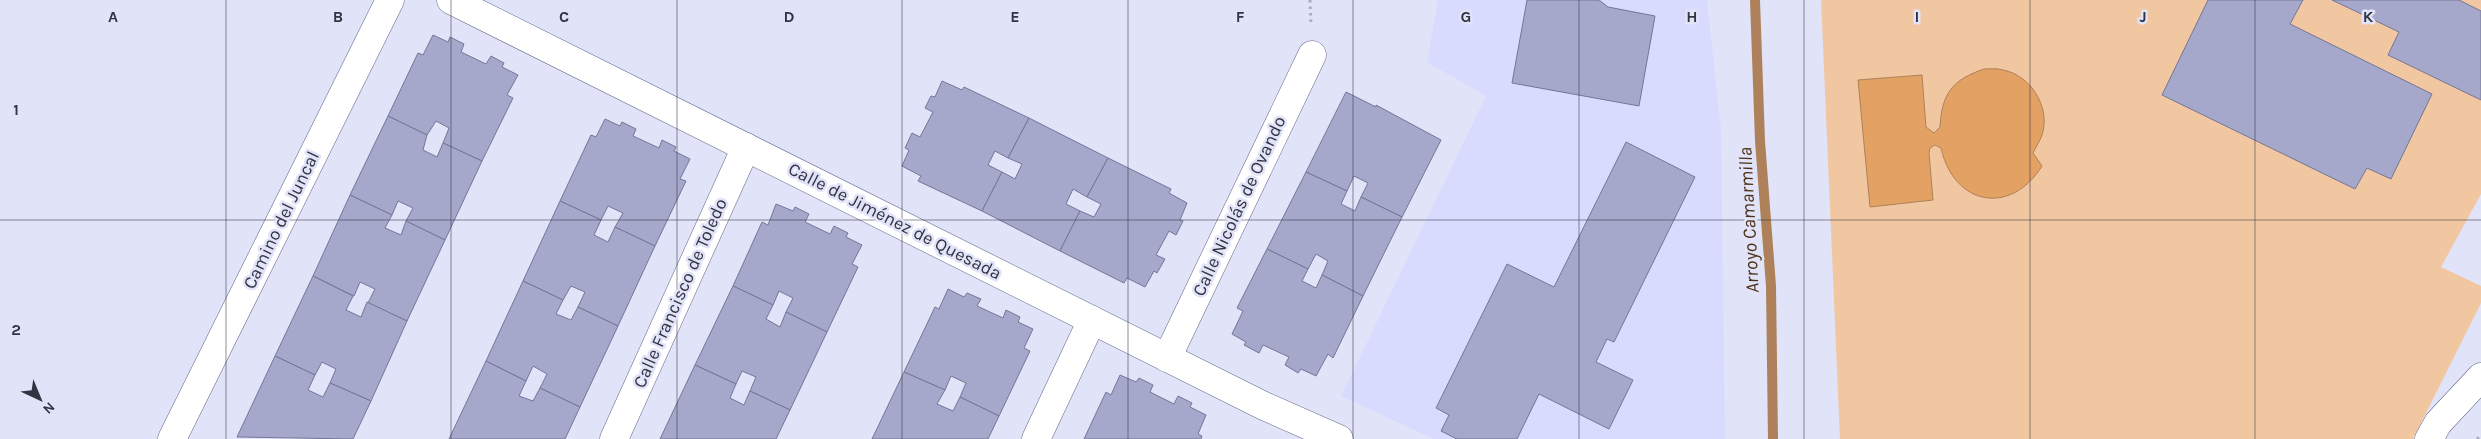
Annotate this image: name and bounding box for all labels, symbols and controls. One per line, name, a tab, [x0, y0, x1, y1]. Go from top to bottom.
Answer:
text: A	[108, 7, 118, 26]
text: B	[333, 7, 343, 26]
text: C	[559, 7, 569, 26]
text: D	[784, 7, 795, 26]
text: E	[1010, 7, 1020, 26]
text: F	[1236, 7, 1245, 26]
text: G	[1461, 7, 1471, 26]
text: H	[1686, 7, 1698, 26]
text: I	[1915, 7, 1919, 26]
text: J	[2139, 7, 2147, 26]
text: K	[2363, 7, 2374, 26]
text: 1	[13, 100, 19, 119]
street label: Calle Nicolás de Ovando	[1188, 112, 1290, 300]
water label: Arroyo Camarmilla	[1734, 146, 1764, 294]
street label: Camino del Juncal	[238, 147, 324, 293]
street label: Calle de Jiménez de Quesada	[785, 158, 1005, 284]
street label: Calle Francisco de Toledo	[628, 195, 732, 391]
text: 2	[11, 320, 21, 339]
north arrow	[15, 374, 65, 424]
text: N	[39, 398, 58, 418]

